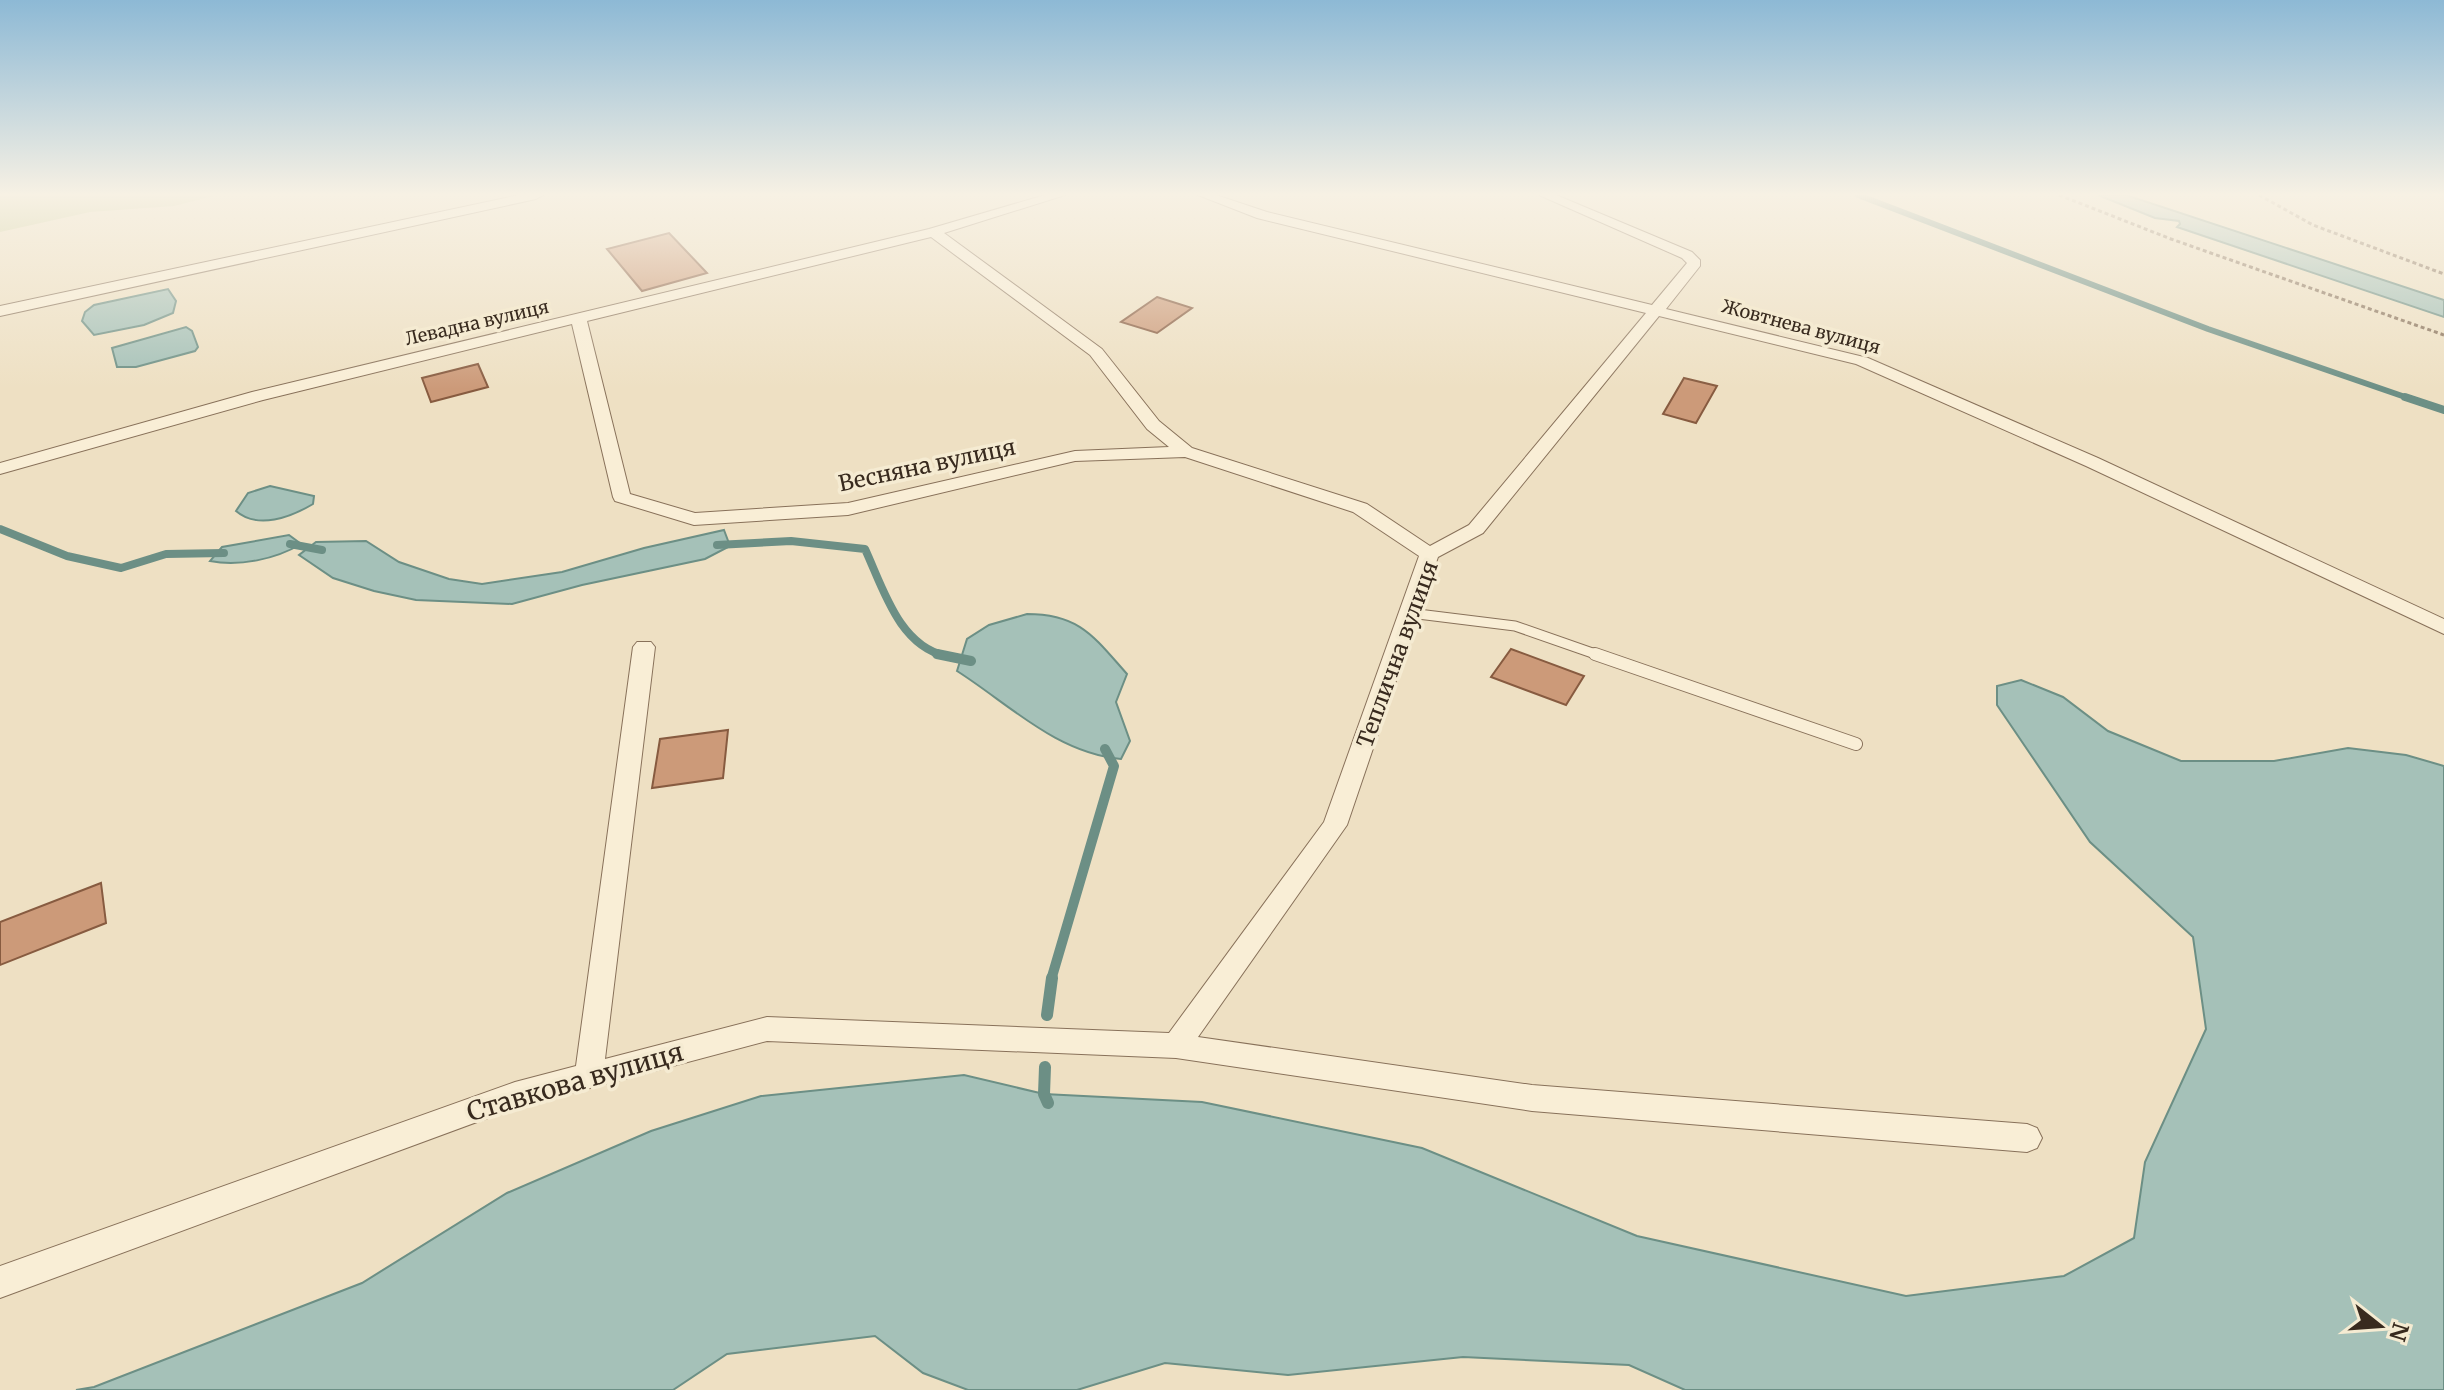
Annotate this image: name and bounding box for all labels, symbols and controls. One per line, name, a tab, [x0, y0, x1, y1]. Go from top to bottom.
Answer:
street label: Жовтнева вулиця	[1719, 294, 1883, 359]
street label: Левадна вулиця	[403, 295, 551, 350]
street label: Весняна вулиця	[836, 433, 1018, 497]
street label: Теплична вулиця	[1350, 557, 1444, 751]
street label: Ставкова вулиця	[463, 1035, 687, 1128]
north arrow	[2340, 1286, 2420, 1366]
text: N	[2383, 1319, 2415, 1345]

